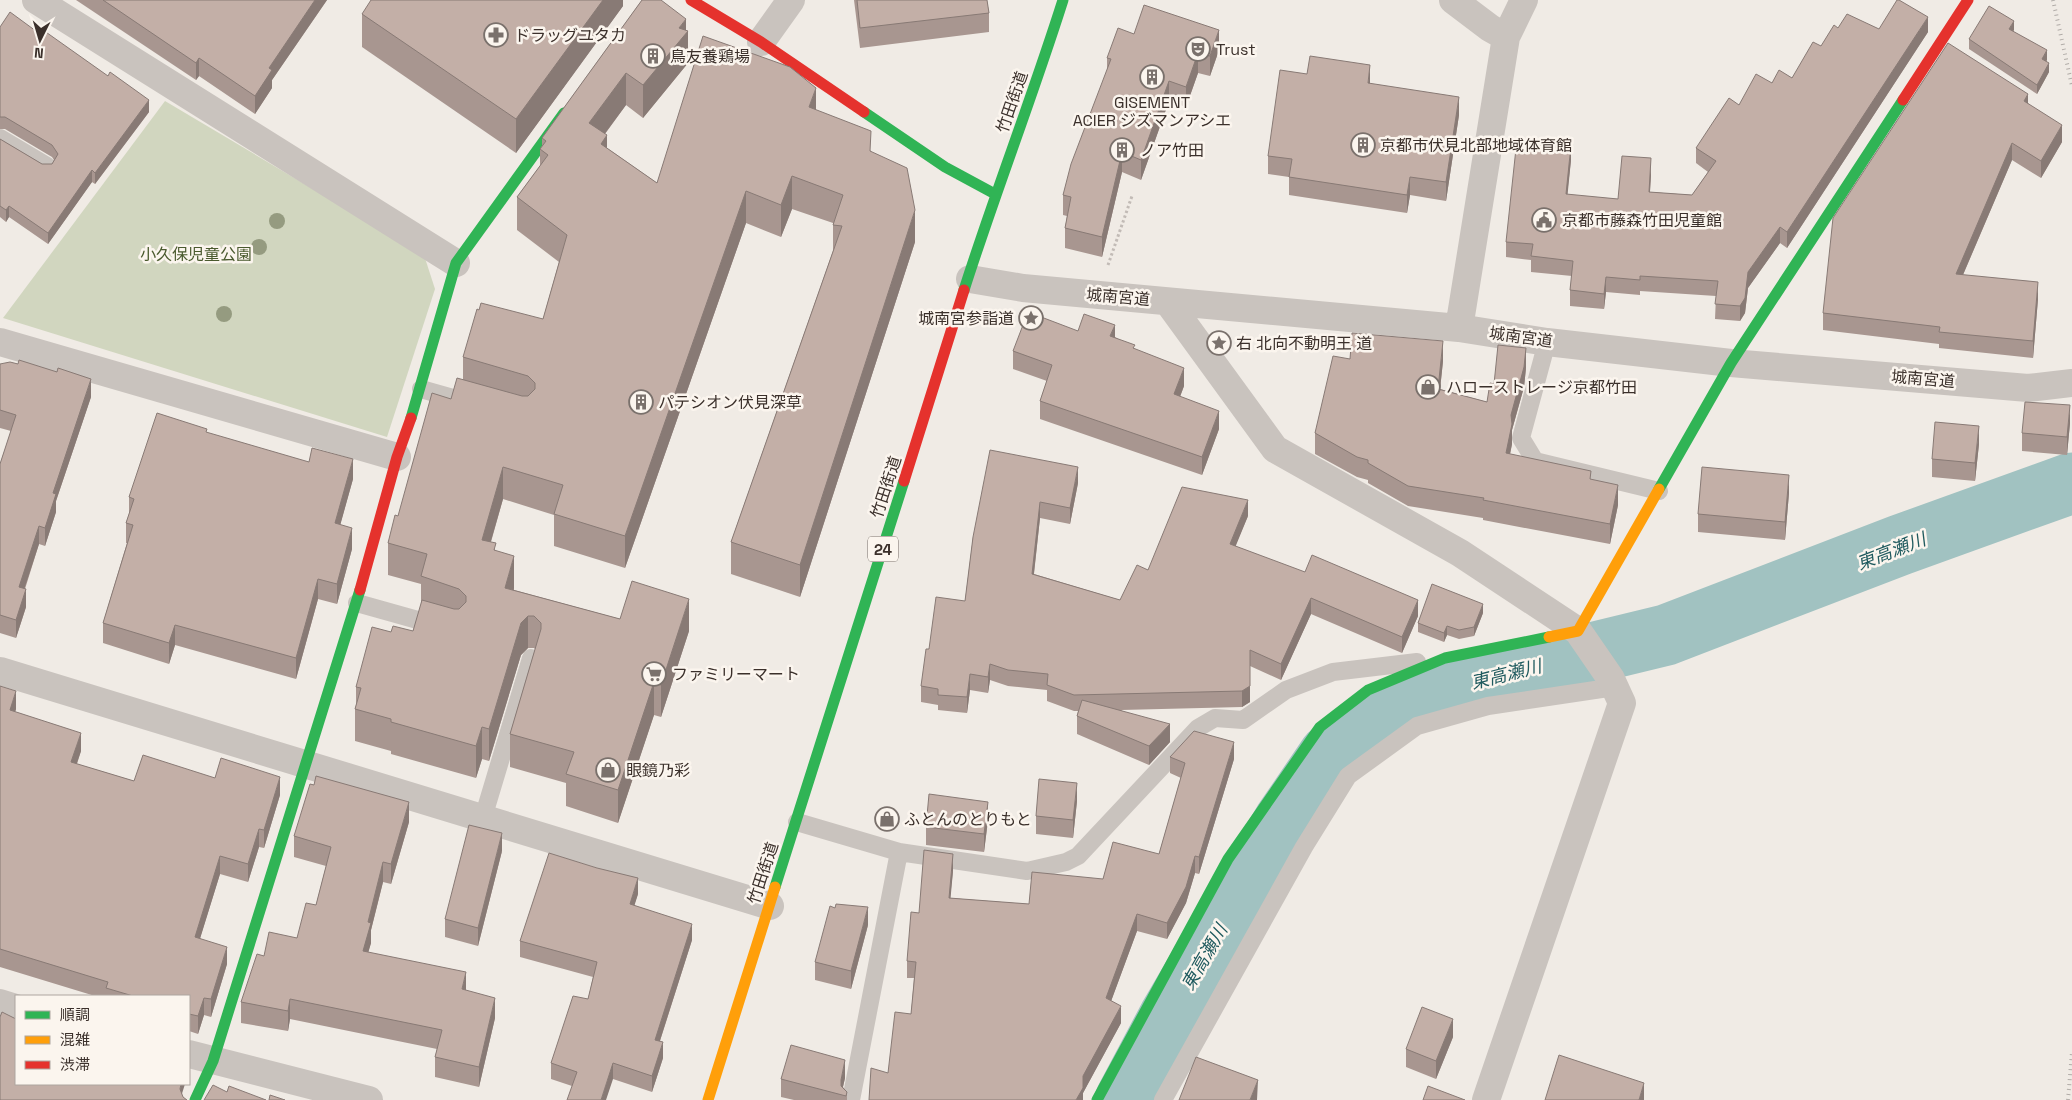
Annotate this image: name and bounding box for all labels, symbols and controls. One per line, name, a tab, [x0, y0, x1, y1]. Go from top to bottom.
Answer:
north arrow	[15, 15, 65, 65]
pharmacy icon: ドラッグユタカ	[483, 22, 509, 48]
place label: ドラッグユタカ	[514, 25, 626, 46]
theatre icon: Trust	[1185, 36, 1211, 62]
place label: Trust	[1216, 39, 1256, 60]
building icon: 鳥友養鶏場	[640, 43, 666, 69]
text: N	[33, 44, 44, 62]
place label: 鳥友養鶏場	[670, 46, 750, 67]
building icon: GISEMENT ACIER ジズマンアシエ	[1139, 64, 1165, 90]
street label: 竹田街道	[992, 68, 1032, 136]
place label: GISEMENT ACIER ジズマンアシエ	[1073, 92, 1231, 131]
building icon: 京都市伏見北部地域体育館	[1350, 132, 1376, 158]
place label: 京都市伏見北部地域体育館	[1380, 135, 1572, 156]
building icon: ノア竹田	[1109, 137, 1135, 163]
place label: ノア竹田	[1140, 140, 1204, 161]
public building icon: 京都市藤森竹田児童館	[1531, 207, 1557, 233]
place label: 京都市藤森竹田児童館	[1562, 210, 1722, 231]
park label: 小久保児童公園	[140, 244, 252, 265]
street label: 城南宮道	[1085, 284, 1151, 310]
place icon: 城南宮参詣道	[1018, 305, 1044, 331]
place label: 城南宮参詣道	[918, 308, 1014, 329]
street label: 城南宮道	[1488, 322, 1554, 352]
place icon: 右 北向不動明王 道	[1206, 330, 1232, 356]
place label: 右 北向不動明王 道	[1236, 333, 1372, 354]
street label: 城南宮道	[1890, 366, 1956, 392]
shop icon: ハローストレージ京都竹田	[1415, 374, 1441, 400]
place label: ハローストレージ京都竹田	[1446, 377, 1637, 398]
building icon: パテシオン伏見深草	[628, 389, 654, 415]
place label: パテシオン伏見深草	[658, 392, 802, 413]
street label: 竹田街道	[866, 453, 906, 521]
water label: 東高瀬川	[1853, 527, 1931, 575]
road number: 24	[868, 536, 898, 562]
water label: 東高瀬川	[1468, 654, 1546, 694]
supermarket icon: ファミリーマート	[641, 661, 667, 687]
place label: ファミリーマート	[672, 664, 800, 685]
shop icon: 眼鏡乃彩	[595, 757, 621, 783]
place label: 眼鏡乃彩	[626, 760, 690, 781]
shop icon: ふとんのとりもと	[874, 806, 900, 832]
place label: ふとんのとりもと	[904, 809, 1032, 830]
street label: 竹田街道	[743, 839, 783, 907]
water label: 東高瀬川	[1176, 918, 1233, 994]
legend	[15, 995, 190, 1085]
text: 順調	[60, 1005, 90, 1024]
text: 混雑	[60, 1030, 90, 1049]
text: 渋滞	[60, 1055, 90, 1074]

